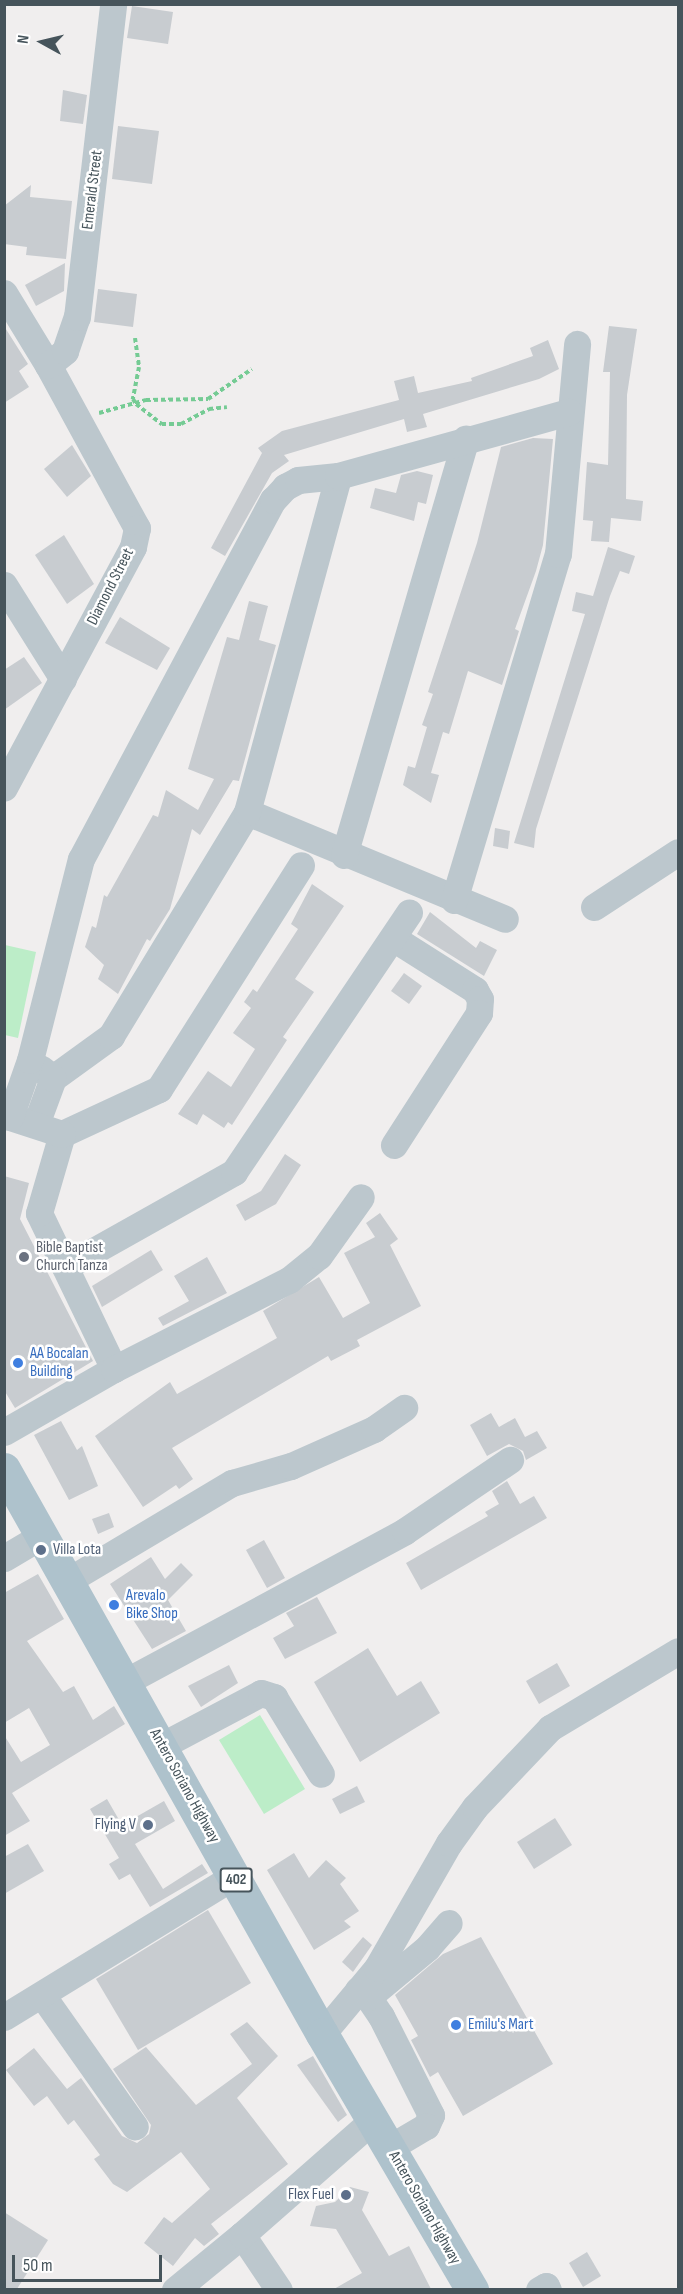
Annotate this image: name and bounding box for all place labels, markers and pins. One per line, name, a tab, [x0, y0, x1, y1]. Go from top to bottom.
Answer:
place label: Bible Baptist Church Tanza	[36, 1238, 108, 1276]
marker: Bible Baptist Church Tanza	[17, 1250, 31, 1264]
place label: AA Bocalan Building	[30, 1344, 89, 1382]
marker: AA Bocalan Building	[11, 1356, 25, 1370]
place label: Villa Lota	[53, 1540, 101, 1560]
marker: Villa Lota	[34, 1543, 48, 1557]
place label: Arevalo Bike Shop	[126, 1586, 178, 1624]
marker: Arevalo Bike Shop	[107, 1598, 121, 1612]
place label: Flying V	[95, 1815, 136, 1835]
marker: Flying V	[141, 1818, 155, 1832]
place label: Emilu's Mart	[468, 2015, 534, 2035]
marker: Emilu's Mart	[449, 2018, 463, 2032]
place label: Flex Fuel	[288, 2185, 334, 2205]
marker: Flex Fuel	[339, 2188, 353, 2202]

